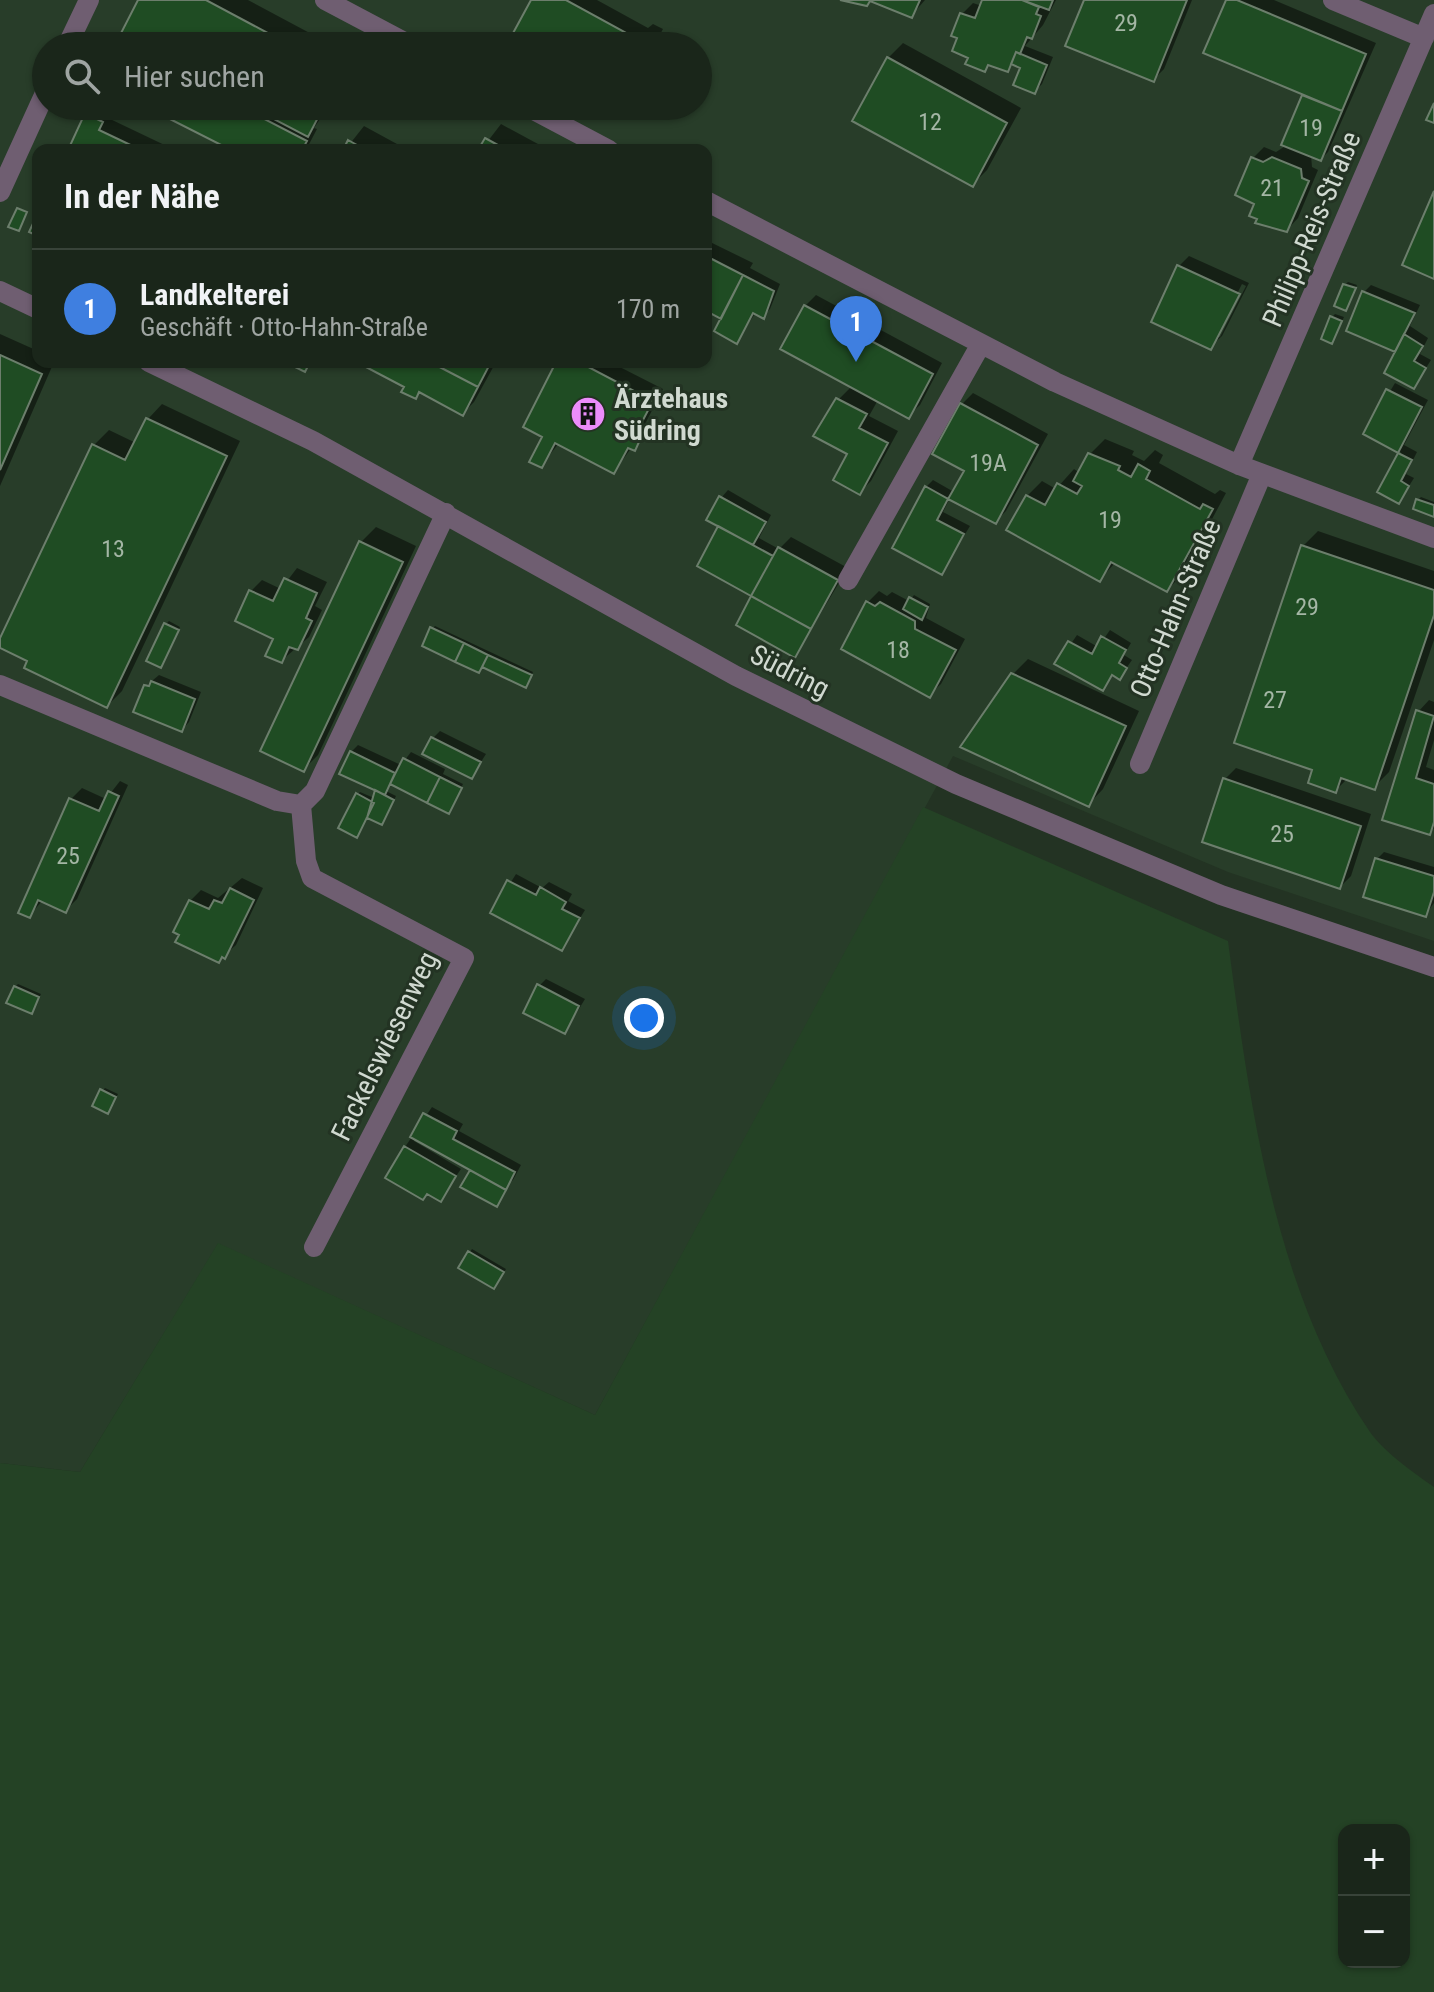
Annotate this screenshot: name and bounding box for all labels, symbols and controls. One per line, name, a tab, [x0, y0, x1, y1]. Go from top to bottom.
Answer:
house number: 29	[1114, 9, 1138, 37]
search box	[32, 32, 712, 120]
icon: search	[60, 54, 104, 98]
text: Hier suchen	[124, 59, 265, 94]
house number: 12	[918, 108, 942, 136]
house number: 19	[1299, 114, 1323, 142]
street label: Philipp-Reis-Straße	[1255, 127, 1367, 332]
house number: 21	[1260, 174, 1284, 202]
text: In der Nähe	[64, 176, 220, 216]
text: Landkelterei	[140, 277, 289, 312]
text: 1	[83, 294, 97, 324]
text: 170 m	[616, 294, 680, 324]
pin: 1	[830, 296, 882, 362]
text: Geschäft · Otto-Hahn-Straße	[140, 312, 428, 342]
place label: Ärztehaus Südring	[614, 382, 728, 447]
building icon: Ärztehaus Südring	[569, 395, 607, 433]
house number: 19A	[969, 449, 1007, 477]
house number: 19	[1098, 506, 1122, 534]
street label: Otto-Hahn-Straße	[1123, 514, 1228, 702]
house number: 13	[101, 535, 125, 563]
house number: 29	[1295, 593, 1319, 621]
house number: 18	[886, 636, 910, 664]
street label: Südring	[745, 638, 835, 705]
house number: 27	[1263, 686, 1287, 714]
house number: 25	[1270, 820, 1294, 848]
house number: 25	[56, 842, 80, 870]
street label: Fackelswiesenweg	[324, 946, 445, 1146]
your location	[624, 998, 664, 1038]
map controls	[1338, 1824, 1410, 1968]
button: +	[1338, 1824, 1410, 1896]
button: −	[1338, 1896, 1410, 1968]

